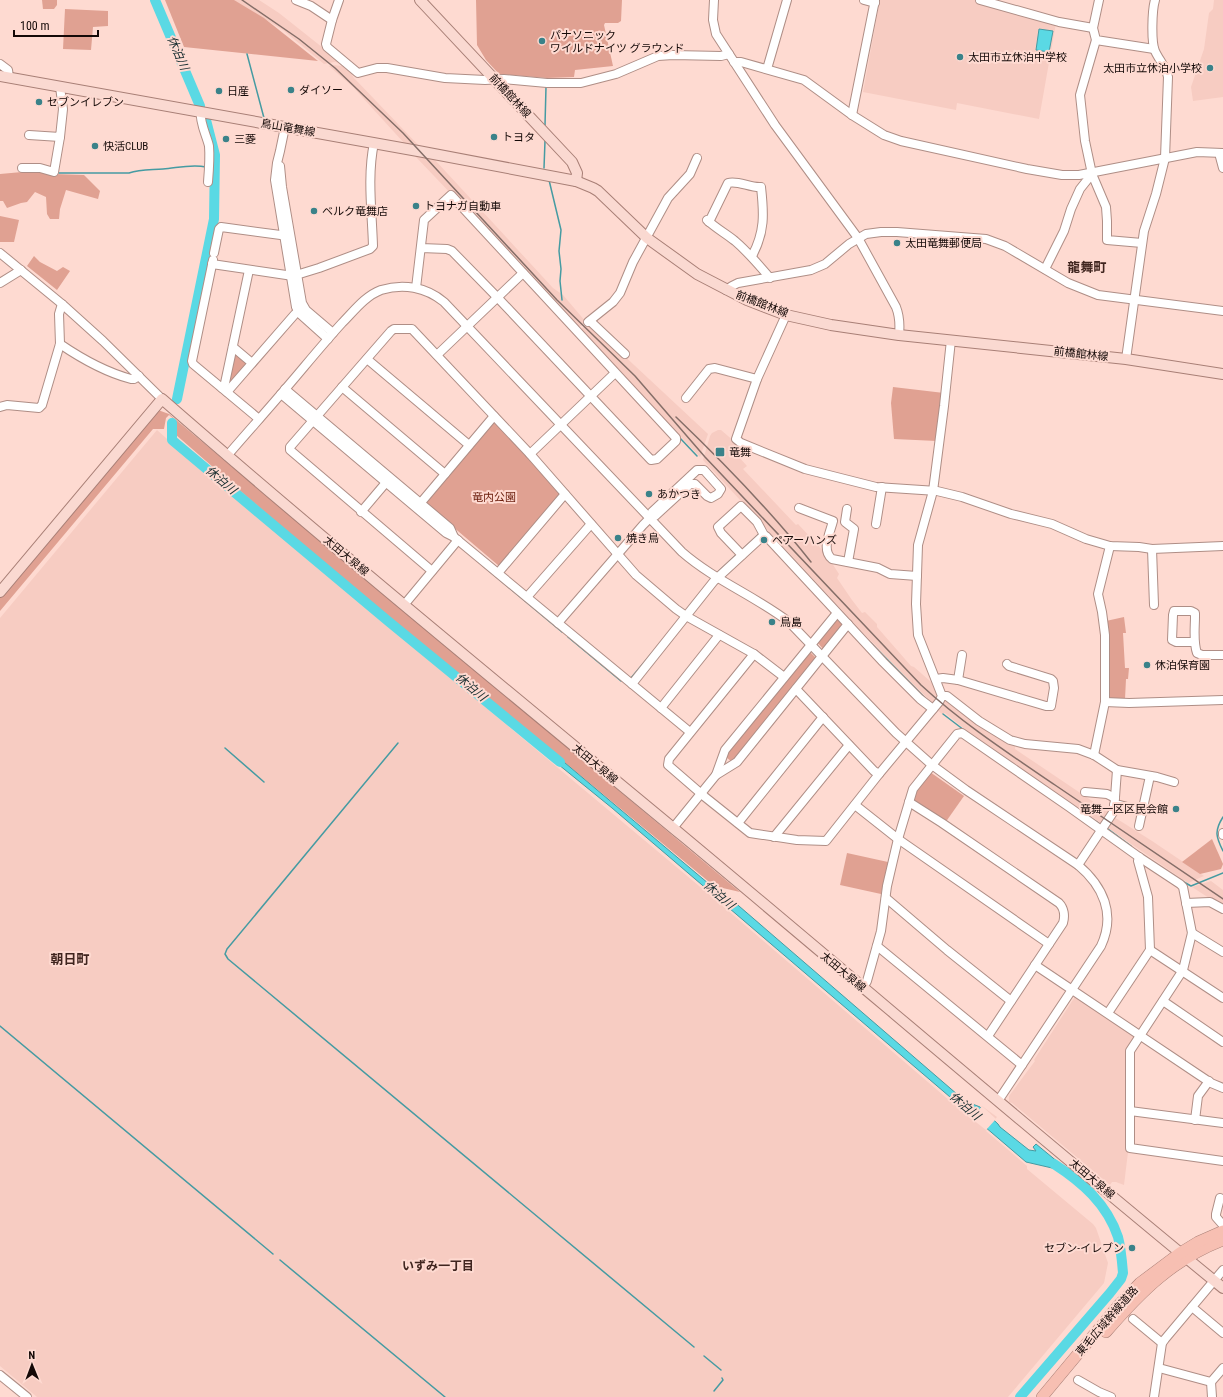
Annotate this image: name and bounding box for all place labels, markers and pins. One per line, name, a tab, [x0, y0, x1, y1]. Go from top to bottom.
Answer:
place label: パナソニック ワイルドナイツ グラウンド	[550, 29, 685, 55]
marker: パナソニック ワイルドナイツ グラウンド	[537, 36, 547, 46]
place label: 太田市立休泊中学校	[968, 51, 1067, 64]
marker: 太田市立休泊中学校	[955, 52, 965, 62]
place label: 太田市立休泊小学校	[1103, 62, 1202, 75]
marker: 太田市立休泊小学校	[1205, 63, 1215, 73]
place label: ダイソー	[299, 84, 343, 97]
place label: 日産	[227, 85, 249, 98]
marker: ダイソー	[286, 85, 296, 95]
marker: 日産	[214, 86, 224, 96]
place label: セブンイレブン	[47, 96, 124, 109]
marker: セブンイレブン	[34, 97, 44, 107]
place label: トヨタ	[502, 131, 535, 144]
marker: トヨタ	[489, 132, 499, 142]
place label: 三菱	[234, 133, 256, 146]
marker: 三菱	[221, 134, 231, 144]
place label: 快活CLUB	[103, 140, 148, 153]
marker: 快活CLUB	[90, 141, 100, 151]
place label: トヨナガ自動車	[424, 200, 501, 213]
marker: トヨナガ自動車	[411, 201, 421, 211]
place label: ベルク竜舞店	[322, 205, 388, 218]
marker: ベルク竜舞店	[309, 206, 319, 216]
place label: 太田竜舞郵便局	[905, 237, 982, 250]
marker: 太田竜舞郵便局	[892, 238, 902, 248]
marker: 竜舞	[714, 446, 726, 458]
place label: 竜舞	[729, 446, 751, 459]
place label: あかつき	[657, 488, 701, 501]
marker: あかつき	[644, 489, 654, 499]
place label: 焼き鳥	[626, 532, 659, 545]
marker: 焼き鳥	[613, 533, 623, 543]
place label: ペアーハンズ	[772, 534, 837, 547]
marker: ペアーハンズ	[759, 535, 769, 545]
place label: 鳥島	[780, 616, 802, 629]
marker: 鳥島	[767, 617, 777, 627]
place label: 休泊保育園	[1155, 659, 1210, 672]
marker: 休泊保育園	[1142, 660, 1152, 670]
place label: 竜舞一区区民会館	[1080, 803, 1168, 816]
marker: 竜舞一区区民会館	[1171, 804, 1181, 814]
place label: セブン-イレブン	[1044, 1242, 1124, 1255]
marker: セブン-イレブン	[1127, 1243, 1137, 1253]

